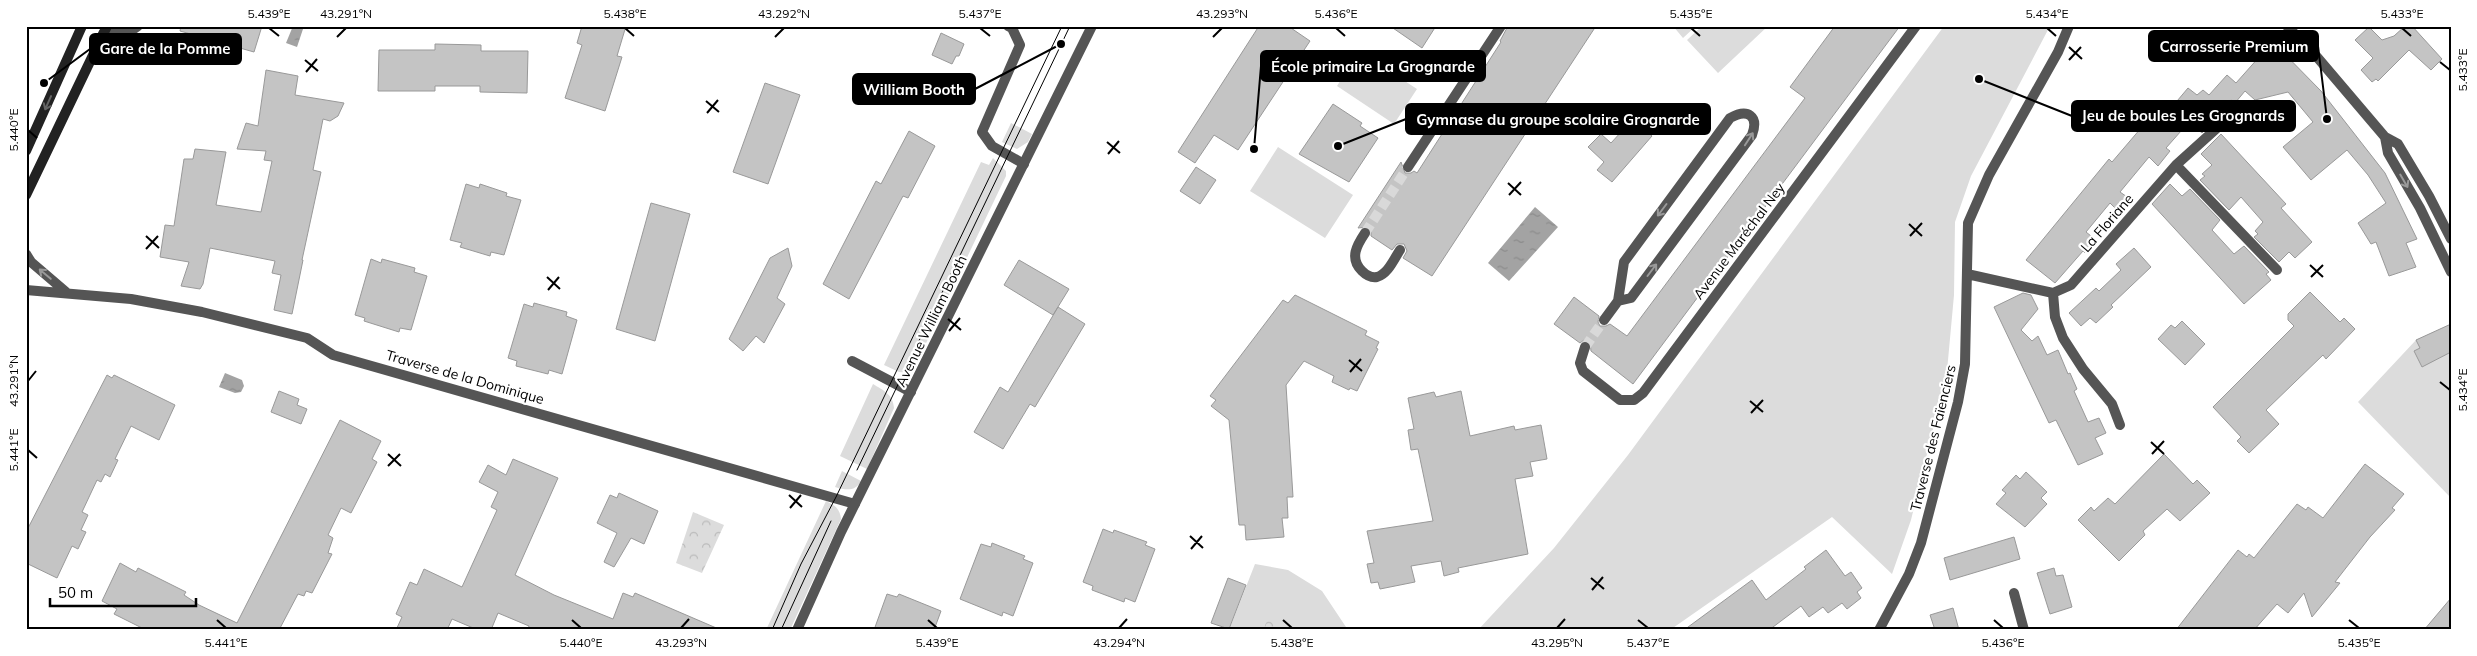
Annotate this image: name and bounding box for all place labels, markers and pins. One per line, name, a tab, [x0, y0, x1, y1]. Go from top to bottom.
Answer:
callout: Carrosserie Premium	[2149, 31, 2318, 61]
callout: Gare de la Pomme	[90, 34, 241, 64]
callout: École primaire La Grognarde	[1261, 51, 1485, 81]
callout: William Booth	[853, 74, 975, 104]
callout: Jeu de boules Les Grognards	[2072, 101, 2295, 131]
callout: Gymnase du groupe scolaire Grognarde	[1406, 104, 1710, 134]

